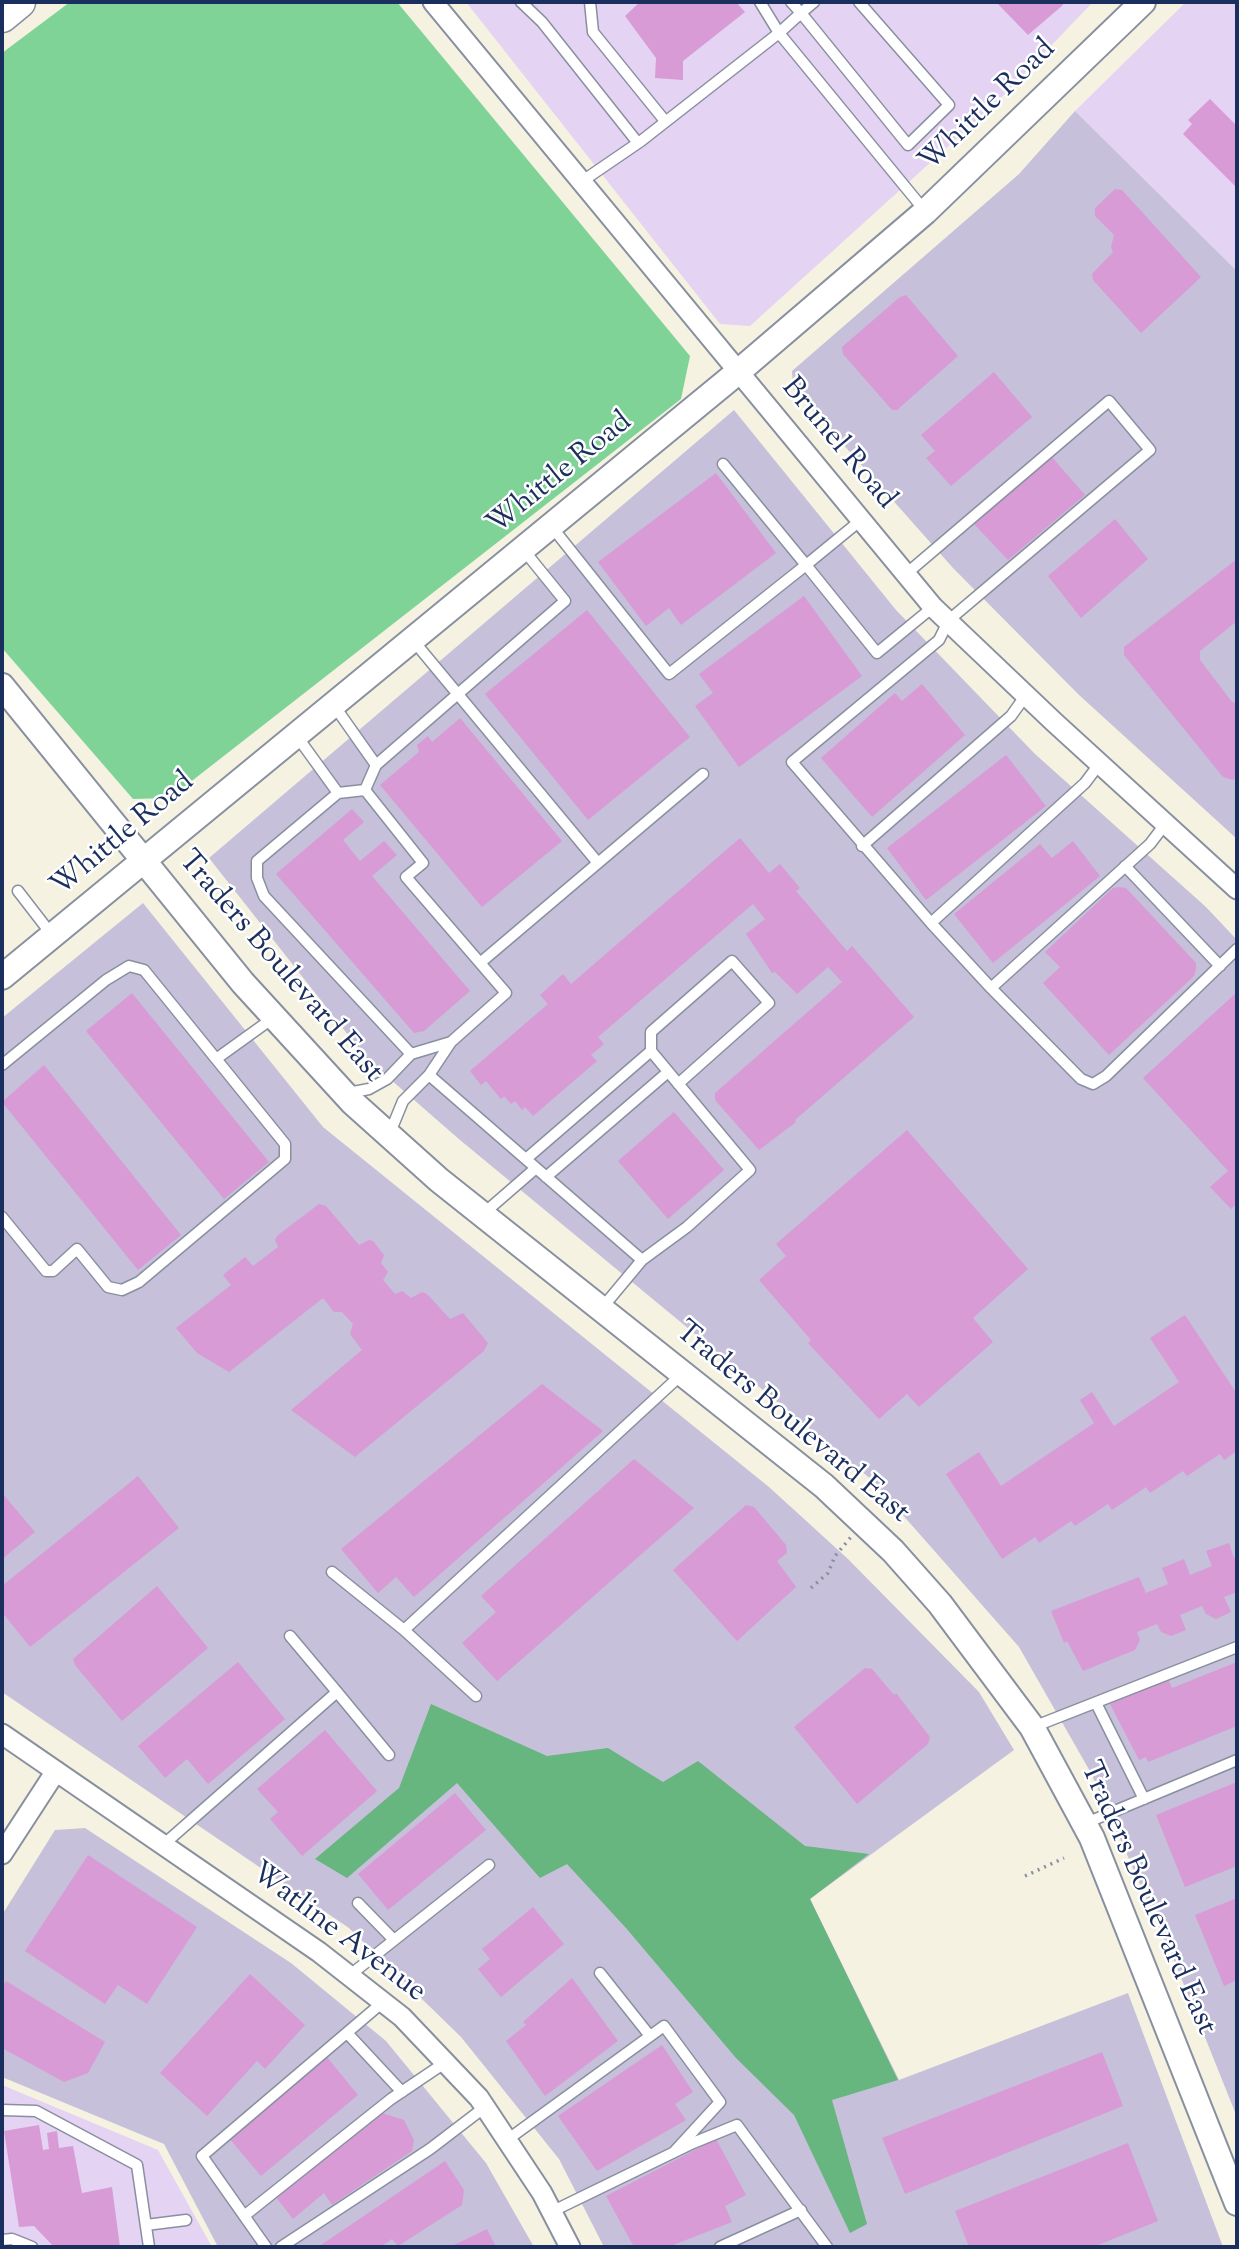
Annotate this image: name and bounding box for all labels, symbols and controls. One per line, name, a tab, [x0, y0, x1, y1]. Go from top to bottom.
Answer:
street label: Whittle Road	[913, 33, 1065, 181]
street label: Brunel Road	[772, 372, 902, 518]
street label: Whittle Road	[481, 406, 641, 544]
street label: Whittle Road	[45, 766, 203, 906]
street label: Traders Boulevard East	[169, 845, 389, 1091]
street label: Traders Boulevard East	[666, 1315, 916, 1533]
street label: Traders Boulevard East	[1070, 1757, 1222, 2041]
street label: Watline Avenue	[242, 1856, 432, 2012]

